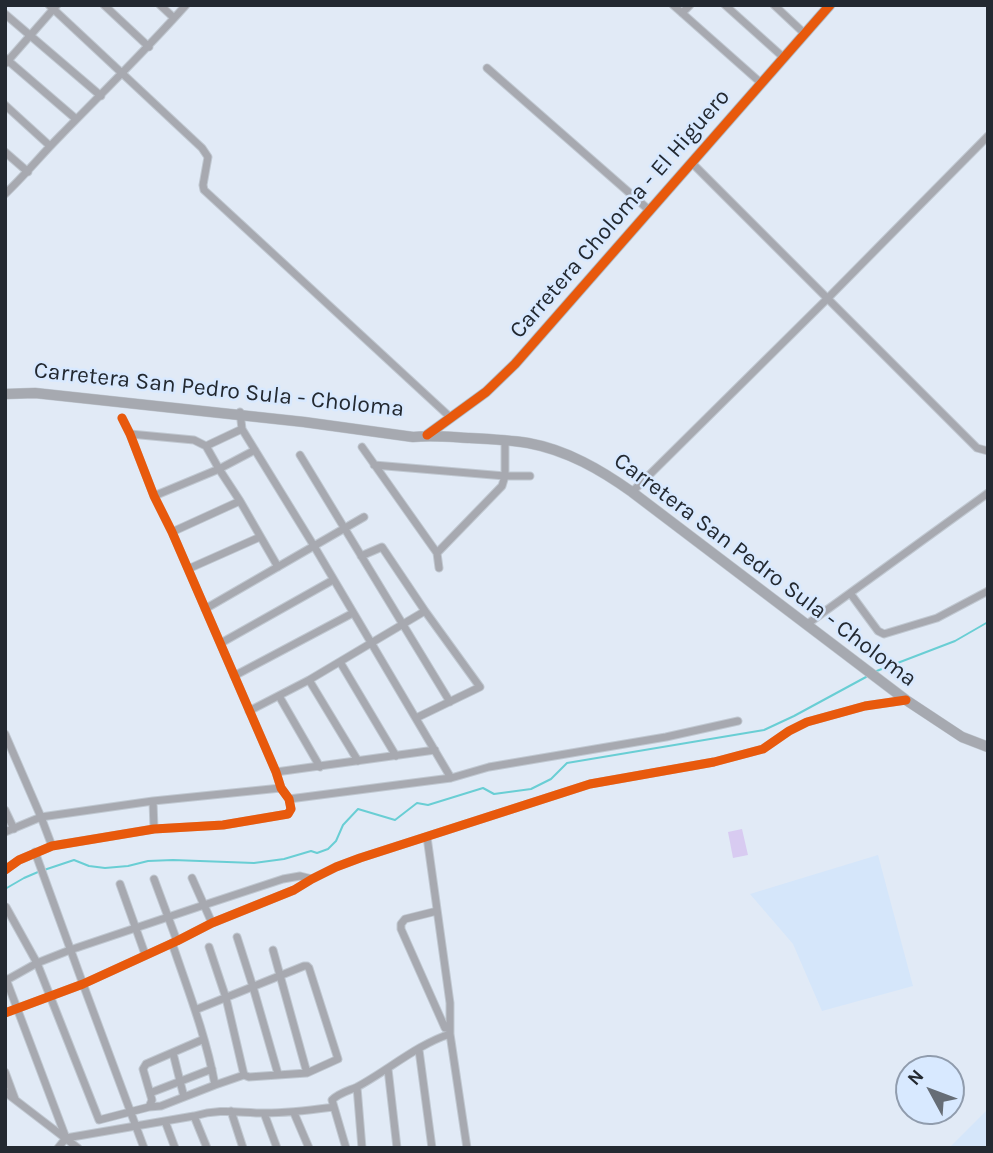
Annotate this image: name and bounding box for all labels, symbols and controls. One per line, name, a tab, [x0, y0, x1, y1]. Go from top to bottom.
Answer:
street label: Carretera Choloma - El Higuero	[504, 84, 736, 344]
street label: Carretera San Pedro Sula - Choloma	[33, 357, 405, 423]
street label: Carretera San Pedro Sula - Choloma	[608, 447, 922, 693]
north arrow	[895, 1055, 965, 1125]
text: N	[903, 1065, 928, 1090]

